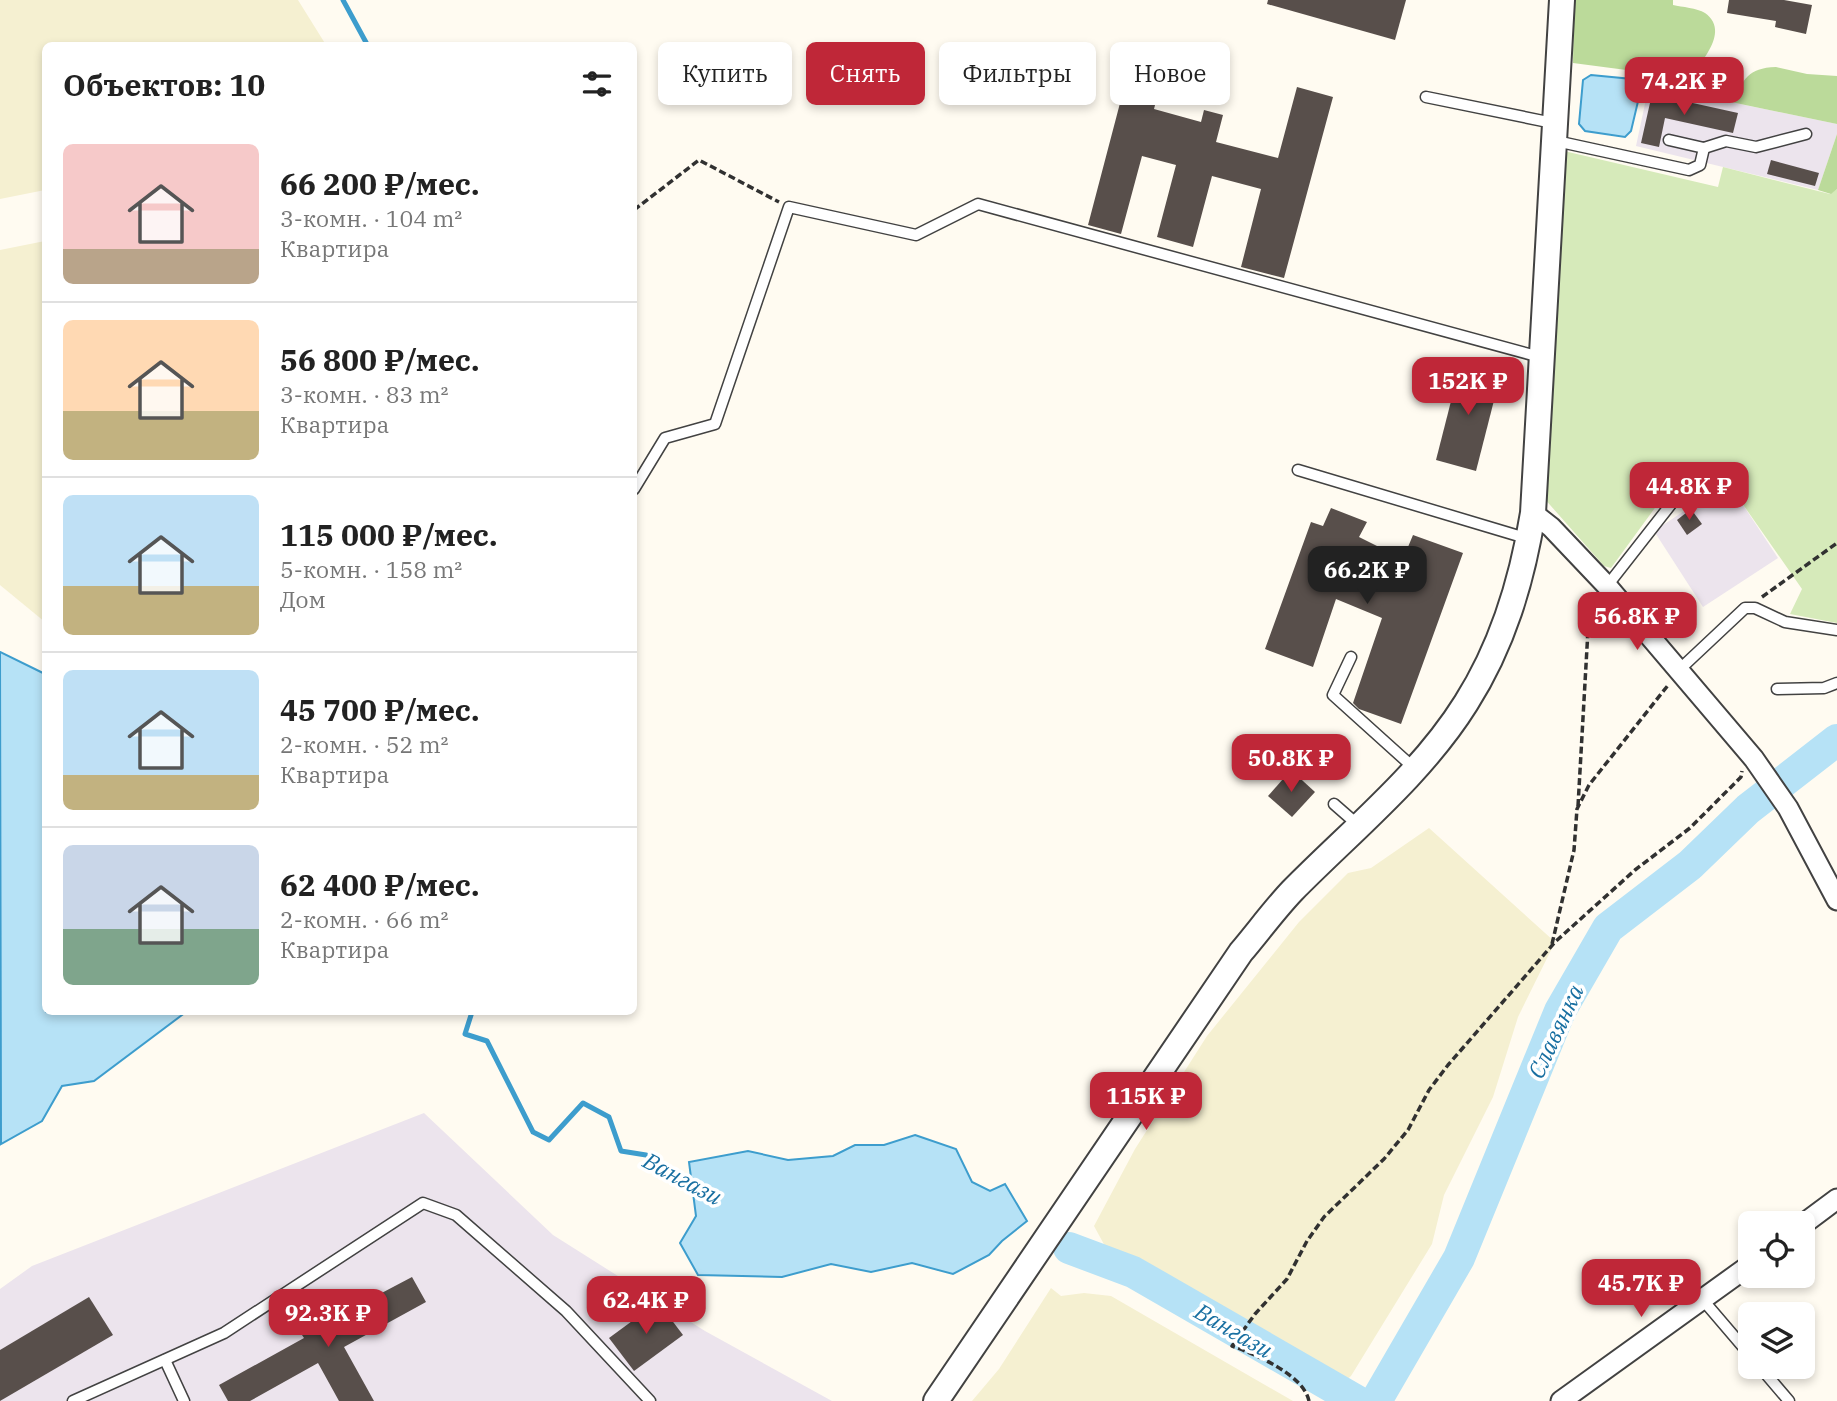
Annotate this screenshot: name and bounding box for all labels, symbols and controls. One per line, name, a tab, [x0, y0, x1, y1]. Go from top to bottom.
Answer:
chip: Купить	[658, 42, 792, 105]
chip: Снять	[806, 42, 925, 105]
chip: Фильтры	[939, 42, 1096, 105]
chip: Новое	[1110, 42, 1230, 105]
pin: 74.2K ₽	[1619, 58, 1749, 117]
text: Объектов: 10	[63, 65, 265, 104]
icon: filters	[578, 65, 616, 103]
text: 74.2K ₽	[1641, 65, 1727, 95]
text: 66 200 ₽/мес.	[280, 164, 479, 203]
icon: home	[119, 172, 203, 256]
text: 3-комн. · 104 m²	[280, 203, 462, 233]
text: Квартира	[280, 233, 389, 263]
text: 56 800 ₽/мес.	[280, 340, 479, 379]
icon: home	[119, 348, 203, 432]
pin: 152K ₽	[1411, 358, 1525, 417]
text: 152K ₽	[1428, 365, 1508, 395]
text: 3-комн. · 83 m²	[280, 379, 449, 409]
text: Квартира	[280, 409, 389, 439]
pin: 44.8K ₽	[1624, 462, 1754, 522]
text: 44.8K ₽	[1646, 470, 1732, 500]
text: 115 000 ₽/мес.	[280, 515, 497, 554]
icon: home	[119, 523, 203, 607]
pin: 66.2K ₽	[1302, 546, 1432, 606]
text: 5-комн. · 158 m²	[280, 554, 462, 584]
text: 66.2K ₽	[1324, 554, 1410, 584]
text: Дом	[280, 584, 326, 614]
pin: 56.8K ₽	[1572, 592, 1702, 652]
text: 56.8K ₽	[1594, 600, 1680, 630]
text: 45 700 ₽/мес.	[280, 690, 479, 729]
icon: home	[119, 698, 203, 782]
text: 2-комн. · 52 m²	[280, 729, 449, 759]
pin: 50.8K ₽	[1226, 734, 1356, 794]
text: 50.8K ₽	[1248, 742, 1334, 772]
text: Квартира	[280, 759, 389, 789]
text: 62 400 ₽/мес.	[280, 865, 479, 904]
icon: home	[119, 873, 203, 957]
text: 2-комн. · 66 m²	[280, 904, 449, 934]
text: Квартира	[280, 934, 389, 964]
water label: Славянка	[1520, 979, 1590, 1083]
pin: 115K ₽	[1089, 1072, 1203, 1132]
text: 115K ₽	[1106, 1080, 1186, 1110]
water label: Вангази	[637, 1144, 728, 1211]
map controls	[1738, 1211, 1815, 1379]
button: locate	[1738, 1211, 1815, 1288]
pin: 45.7K ₽	[1576, 1260, 1706, 1319]
text: 45.7K ₽	[1598, 1267, 1684, 1297]
pin: 62.4K ₽	[581, 1276, 711, 1336]
text: 62.4K ₽	[603, 1284, 689, 1314]
pin: 92.3K ₽	[263, 1290, 393, 1349]
water label: Вангази	[1189, 1295, 1278, 1364]
text: 92.3K ₽	[285, 1297, 371, 1327]
button: layers	[1738, 1302, 1815, 1379]

